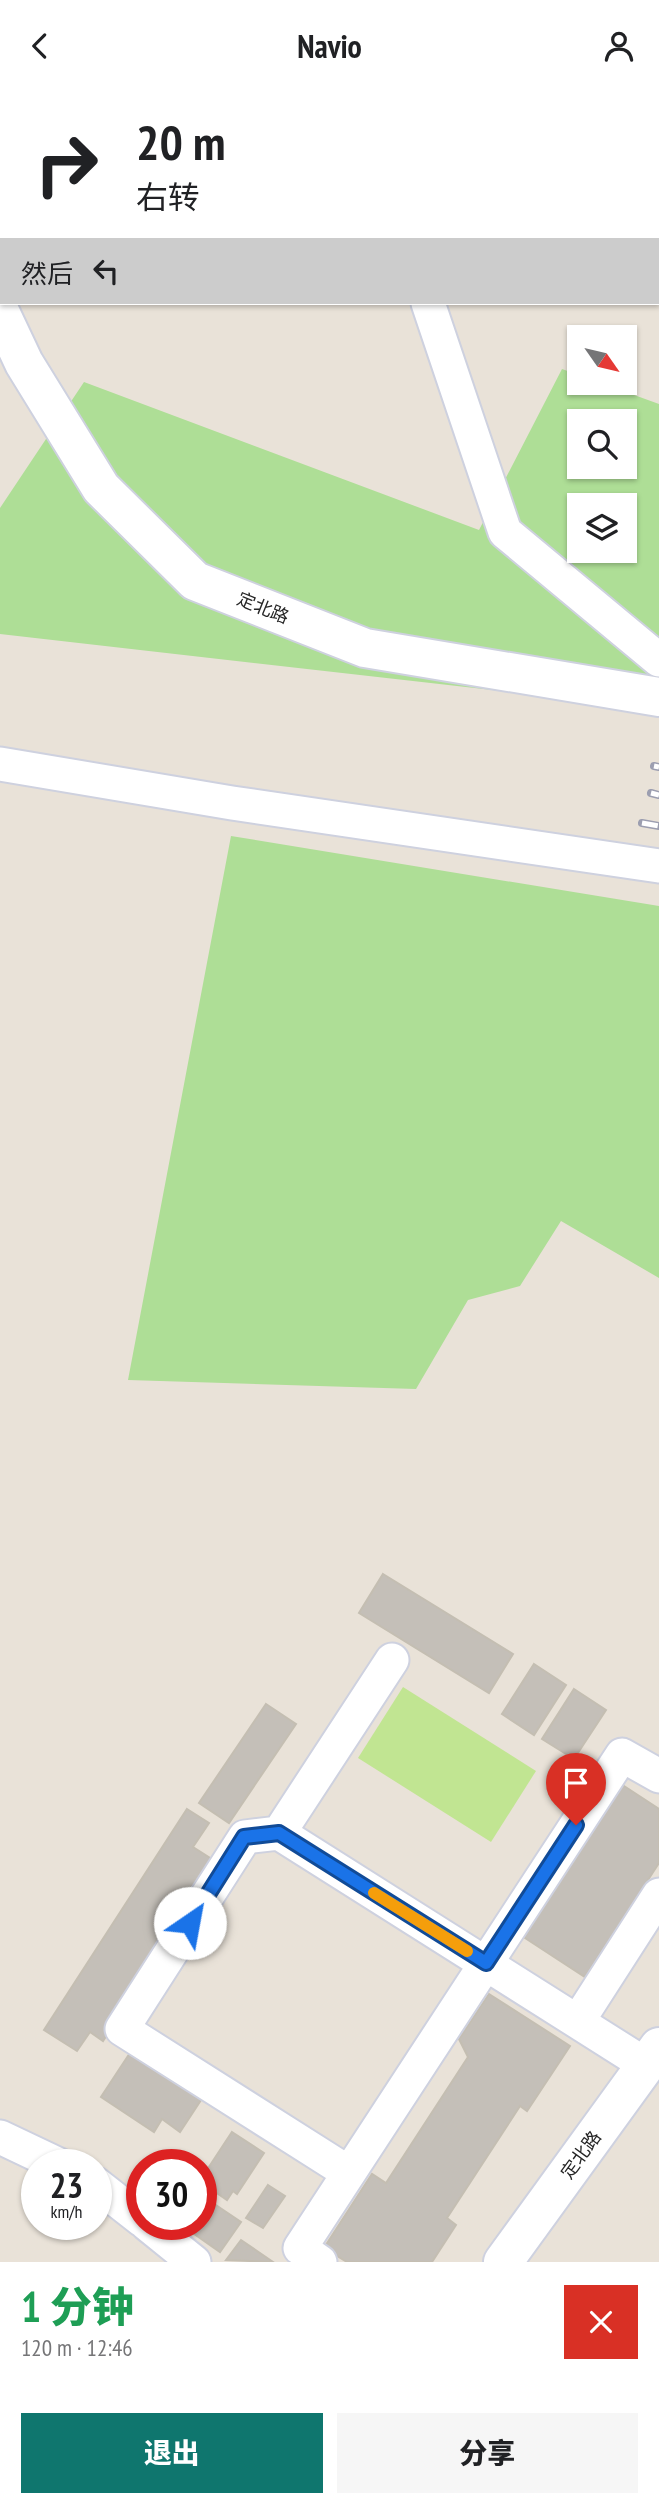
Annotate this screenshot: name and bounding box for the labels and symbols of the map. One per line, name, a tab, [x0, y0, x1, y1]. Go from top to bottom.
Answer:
north arrow	[567, 325, 637, 395]
street label: 定北路	[234, 587, 293, 628]
pin	[546, 1753, 606, 1825]
position arrow	[153, 1886, 227, 1960]
street label: 定北路	[555, 2126, 606, 2183]
speed limit sign: 30	[126, 2149, 217, 2240]

